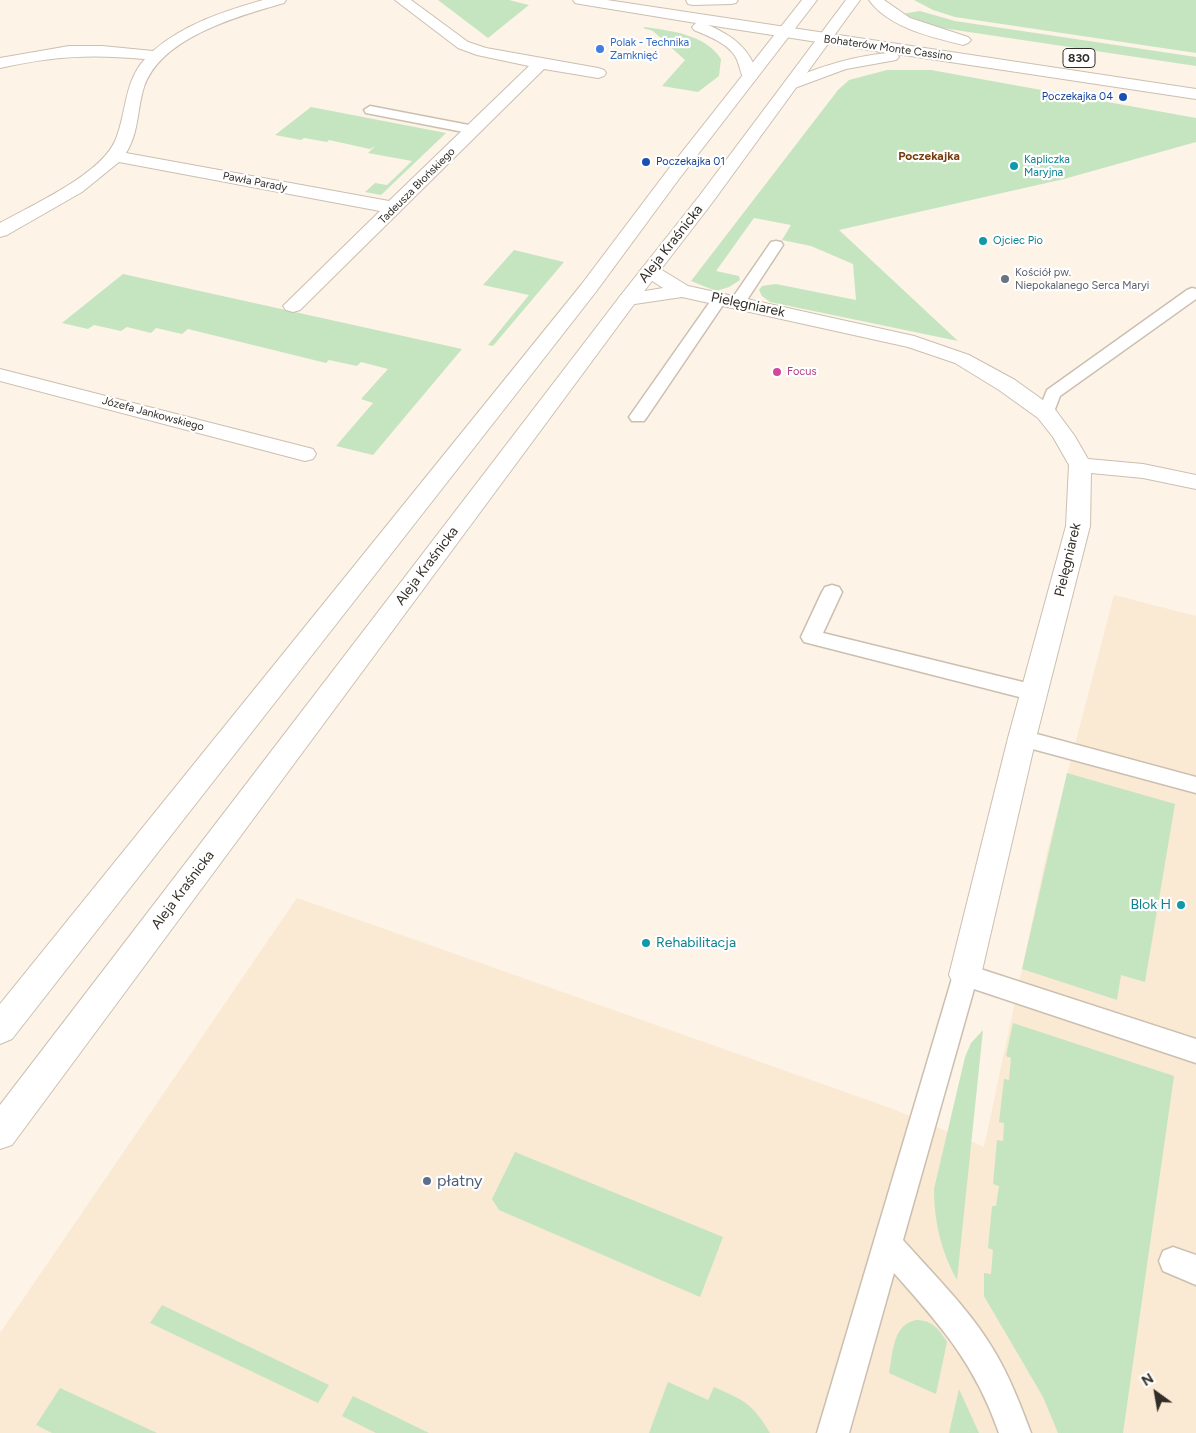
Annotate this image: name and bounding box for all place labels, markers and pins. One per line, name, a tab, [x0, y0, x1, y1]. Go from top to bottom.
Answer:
place label: Polak - Technika Zamknięć	[610, 36, 689, 62]
marker: Polak - Technika Zamknięć	[594, 43, 606, 55]
place label: Poczekajka 04	[1042, 90, 1113, 104]
marker: Poczekajka 04	[1117, 91, 1129, 103]
place label: Kapliczka Maryjna	[1024, 153, 1070, 179]
place label: Poczekajka 01	[656, 155, 725, 169]
marker: Poczekajka 01	[640, 156, 652, 168]
marker: Kapliczka Maryjna	[1008, 160, 1020, 172]
place label: Ojciec Pio	[993, 234, 1043, 248]
marker: Ojciec Pio	[977, 235, 989, 247]
place label: Kościół pw. Niepokalanego Serca Maryi	[1015, 266, 1149, 292]
marker: Kościół pw. Niepokalanego Serca Maryi	[999, 273, 1011, 285]
place label: Focus	[787, 365, 817, 379]
marker: Focus	[771, 366, 783, 378]
place label: Blok H	[1130, 897, 1171, 913]
marker: Blok H	[1175, 899, 1187, 911]
place label: Rehabilitacja	[656, 935, 736, 951]
marker: Rehabilitacja	[640, 937, 652, 949]
place label: płatny	[437, 1171, 482, 1191]
marker: płatny	[421, 1175, 433, 1187]

